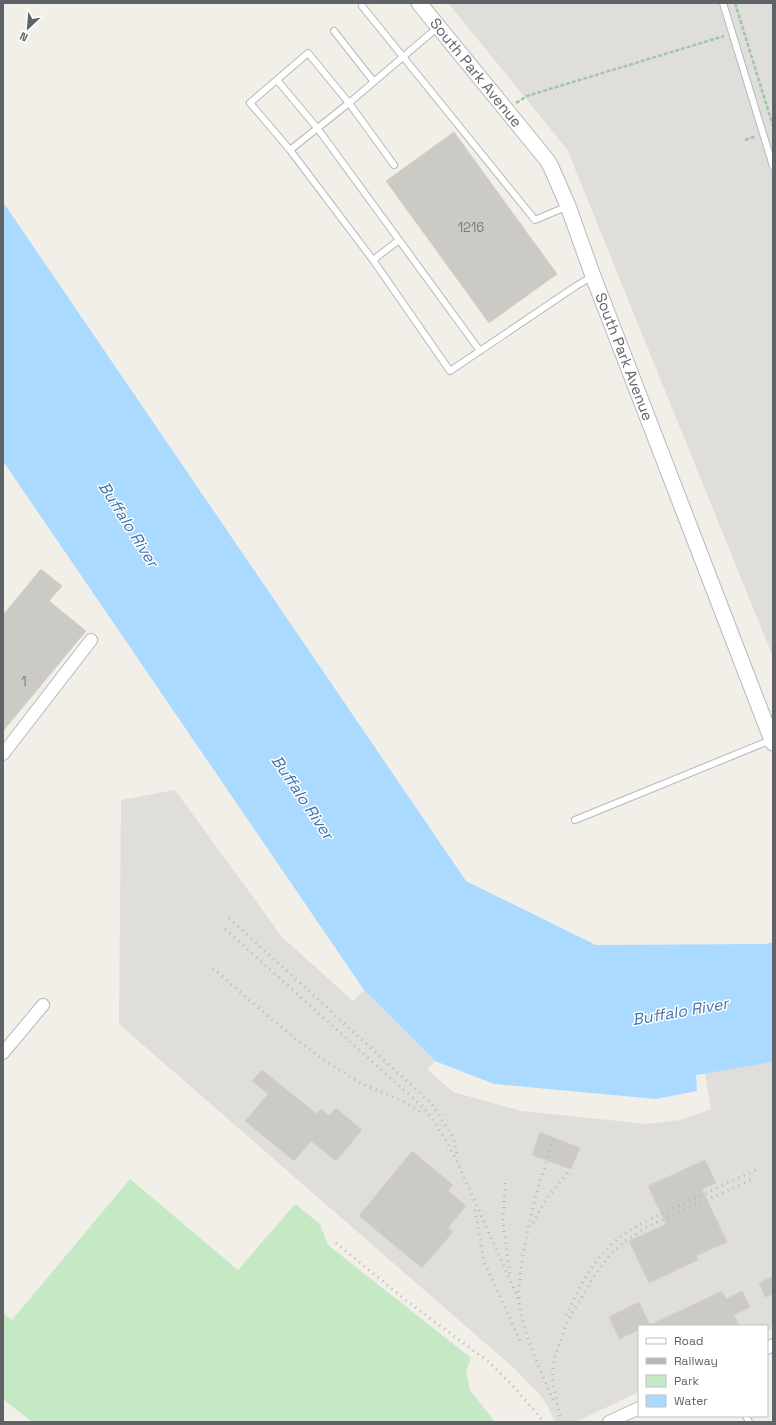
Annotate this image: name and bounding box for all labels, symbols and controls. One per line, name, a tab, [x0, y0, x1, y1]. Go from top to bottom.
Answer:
north arrow	[8, 8, 48, 48]
street label: South Park Avenue	[426, 14, 527, 131]
text: N	[17, 29, 30, 45]
house number: 1216	[458, 219, 484, 236]
street label: South Park Avenue	[591, 290, 658, 423]
water label: Buffalo River	[94, 477, 164, 573]
house number: 1	[21, 673, 27, 690]
water label: Buffalo River	[267, 751, 340, 845]
water label: Buffalo River	[630, 992, 732, 1030]
legend	[638, 1325, 768, 1417]
text: Road	[674, 1333, 703, 1349]
text: Railway	[674, 1353, 718, 1369]
text: Park	[674, 1373, 699, 1389]
text: Water	[674, 1393, 708, 1409]

